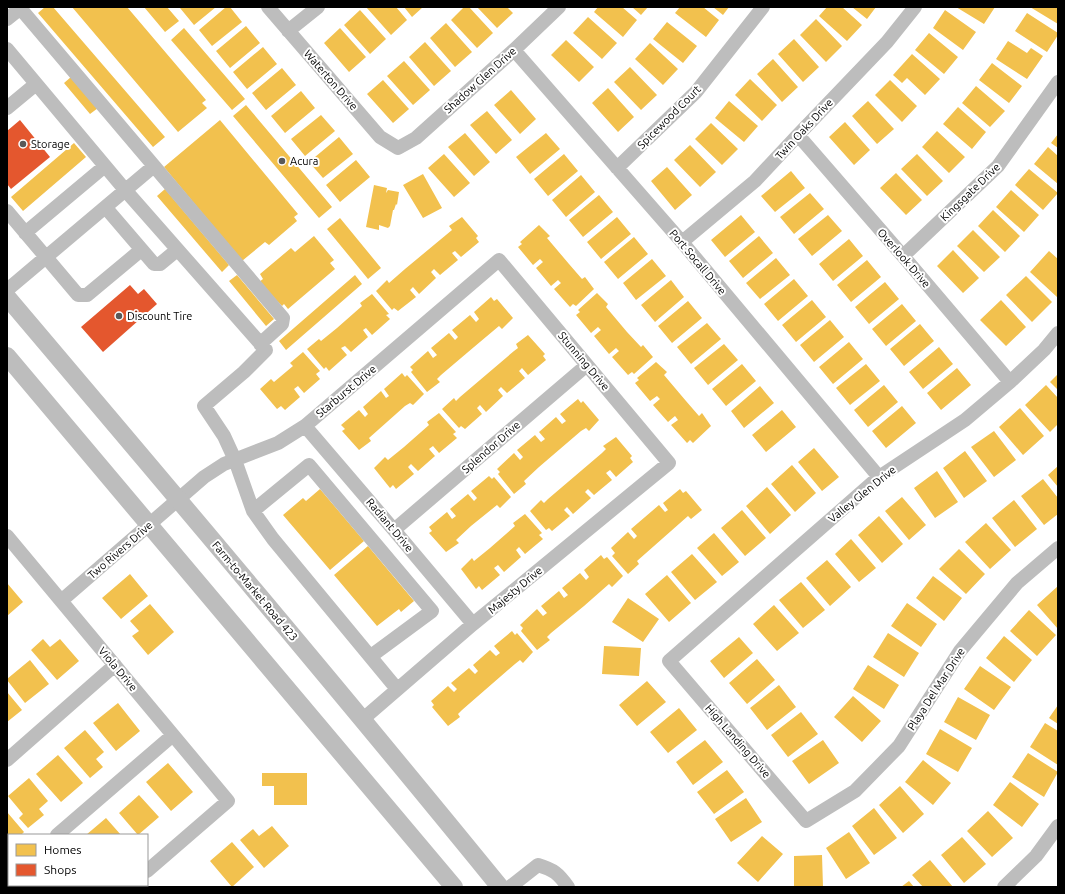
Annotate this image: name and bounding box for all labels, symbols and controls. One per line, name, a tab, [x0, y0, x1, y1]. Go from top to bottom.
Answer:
street label: Shadow Glen Drive	[442, 45, 518, 115]
street label: Waterton Drive	[302, 47, 360, 113]
street label: Spicewood Court	[635, 82, 704, 151]
street label: Twin Oaks Drive	[773, 96, 835, 162]
place label: Storage	[31, 138, 70, 150]
marker: Storage	[18, 139, 28, 149]
place label: Acura	[290, 155, 318, 167]
marker: Acura	[277, 156, 287, 166]
street label: Kingsgate Drive	[938, 161, 1002, 223]
street label: Overlook Drive	[875, 226, 933, 290]
street label: Port Socall Drive	[667, 227, 729, 297]
place label: Discount Tire	[127, 310, 192, 322]
marker: Discount Tire	[114, 311, 124, 321]
street label: Stunning Drive	[556, 329, 612, 393]
street label: Starburst Drive	[314, 362, 378, 420]
street label: Splendor Drive	[460, 419, 522, 475]
street label: Valley Glen Drive	[826, 463, 898, 525]
street label: Radiant Drive	[364, 496, 416, 554]
street label: Two Rivers Drive	[85, 519, 155, 581]
street label: Farm-to-Market Road 423	[210, 539, 300, 643]
street label: Majesty Drive	[486, 564, 544, 616]
street label: Viola Drive	[96, 645, 140, 693]
street label: Playa Del Mar Drive	[905, 646, 967, 732]
street label: High Landing Drive	[703, 702, 773, 780]
legend	[8, 834, 148, 886]
text: Homes	[44, 843, 82, 856]
text: Shops	[44, 863, 76, 876]

